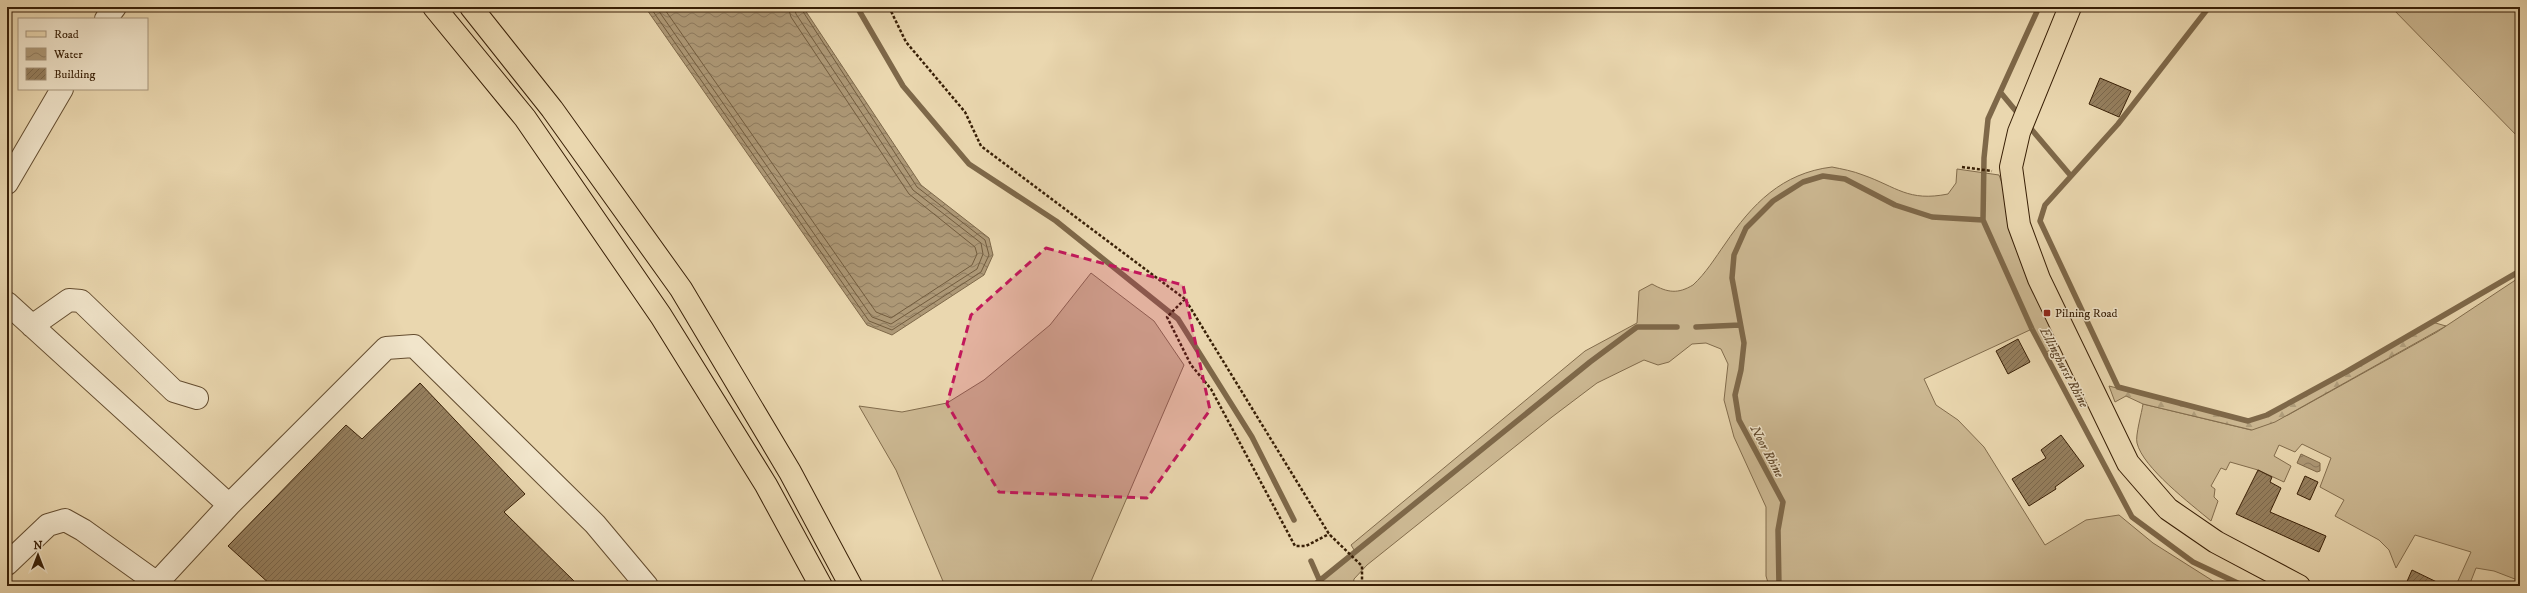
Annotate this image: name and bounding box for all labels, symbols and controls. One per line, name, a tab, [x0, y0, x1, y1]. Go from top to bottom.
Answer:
legend	[18, 18, 148, 90]
text: Road	[54, 27, 79, 42]
text: Water	[53, 47, 83, 62]
text: Building	[54, 67, 95, 82]
place label: Pilning Road	[2055, 306, 2118, 321]
marker: Pilning Road	[2042, 308, 2052, 318]
water label: Ellinghurst Rhine	[2036, 324, 2092, 411]
water label: Noor Rhine	[1746, 422, 1788, 481]
north arrow	[18, 535, 58, 575]
text: N	[33, 539, 43, 553]

